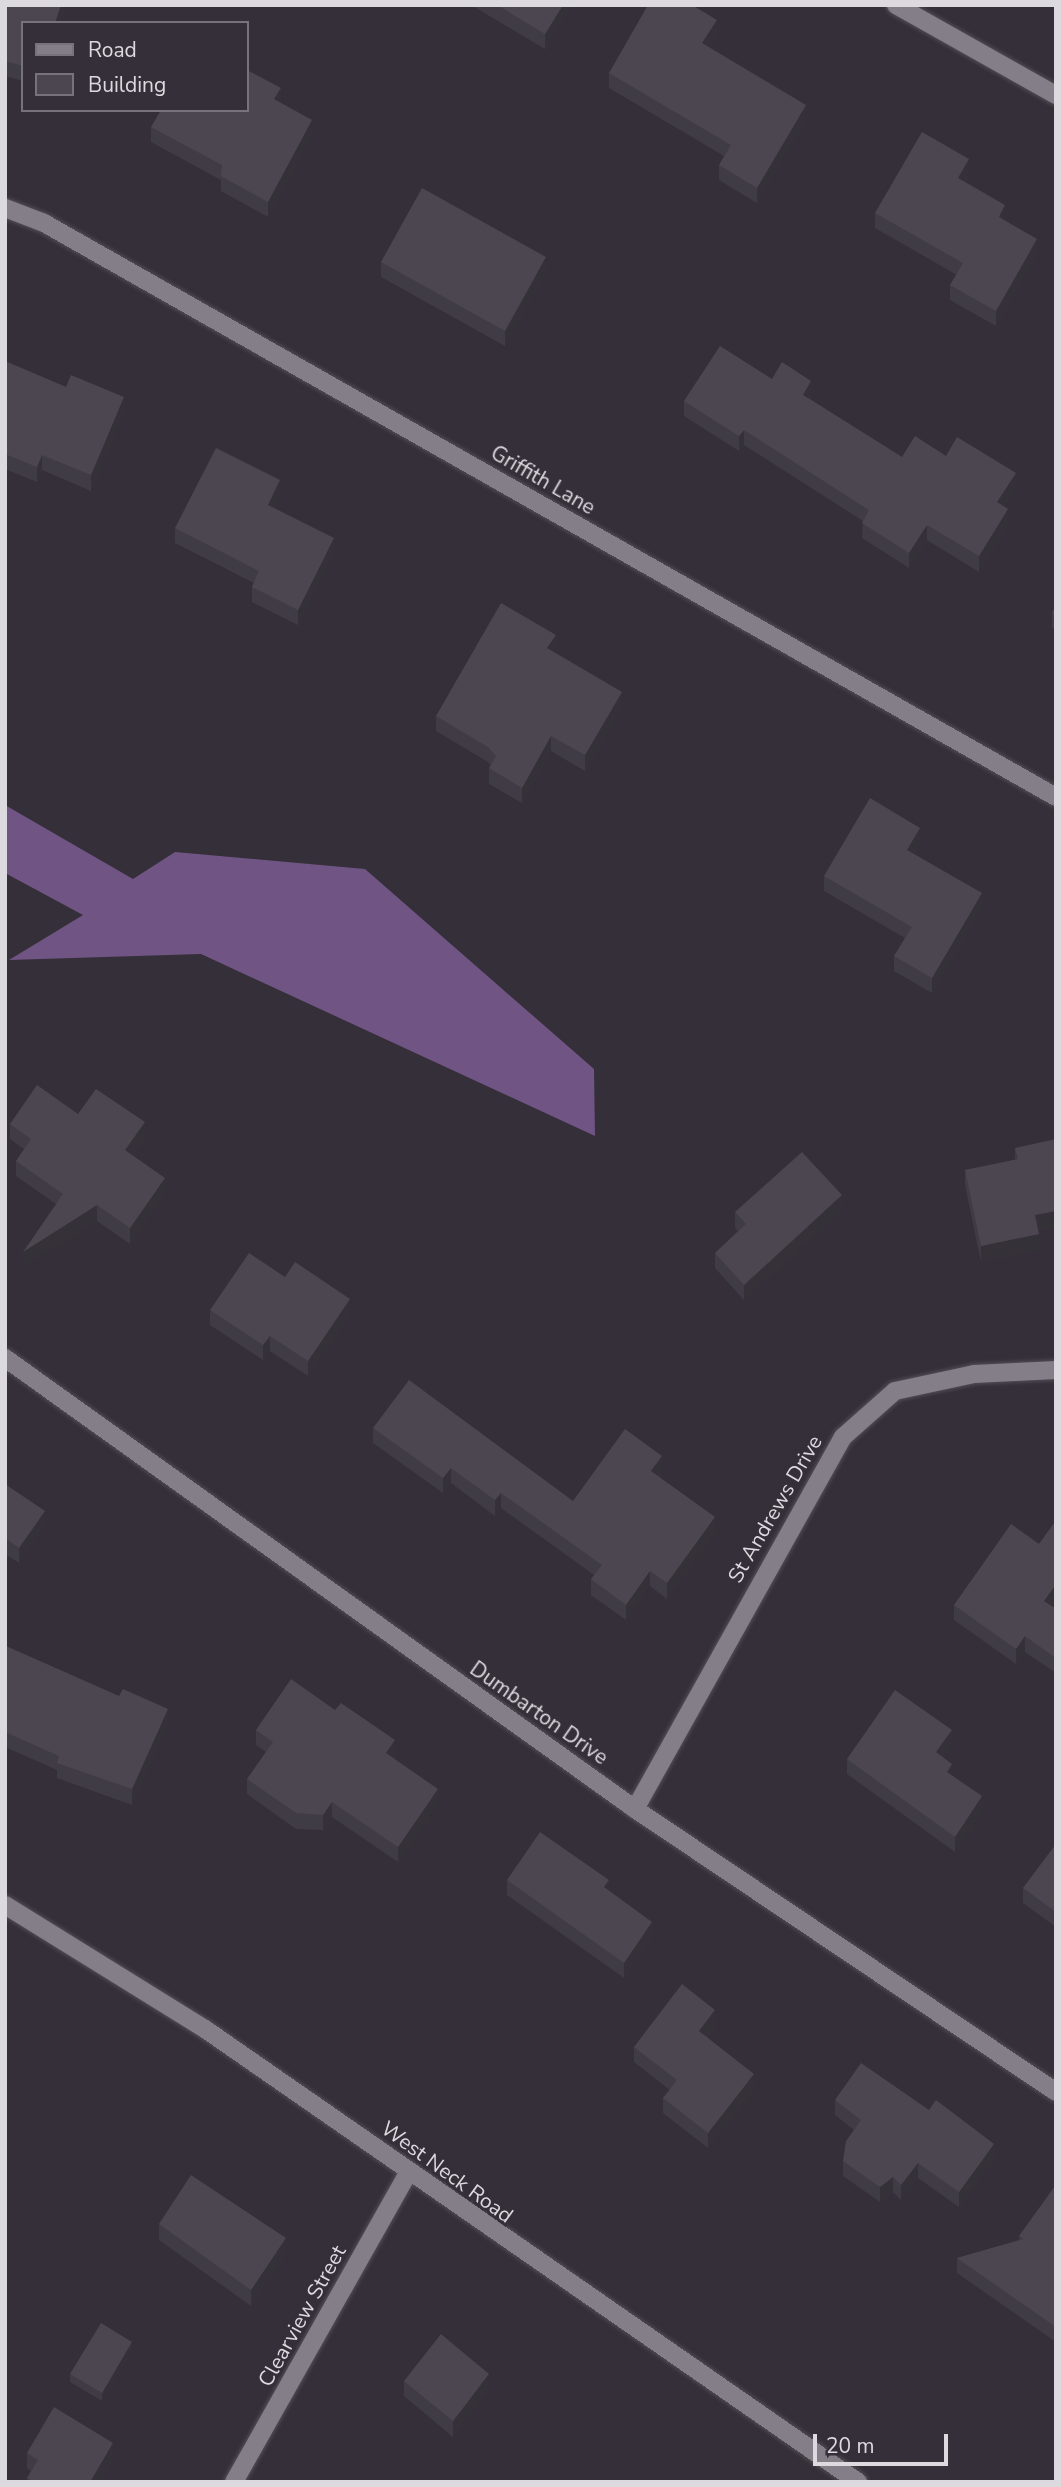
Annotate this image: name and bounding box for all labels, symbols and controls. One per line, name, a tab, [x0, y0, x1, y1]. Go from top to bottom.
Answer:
legend	[21, 21, 248, 112]
text: Road	[88, 36, 137, 64]
text: Building	[88, 71, 166, 99]
street label: Griffith Lane	[486, 440, 600, 520]
street label: St Andrews Drive	[723, 1431, 827, 1587]
street label: Dumbarton Drive	[465, 1656, 613, 1770]
street label: West Neck Road	[376, 2116, 518, 2228]
street label: Clearview Street	[253, 2241, 351, 2391]
scale bar	[816, 2420, 951, 2464]
text: 20 m	[826, 2432, 875, 2460]

